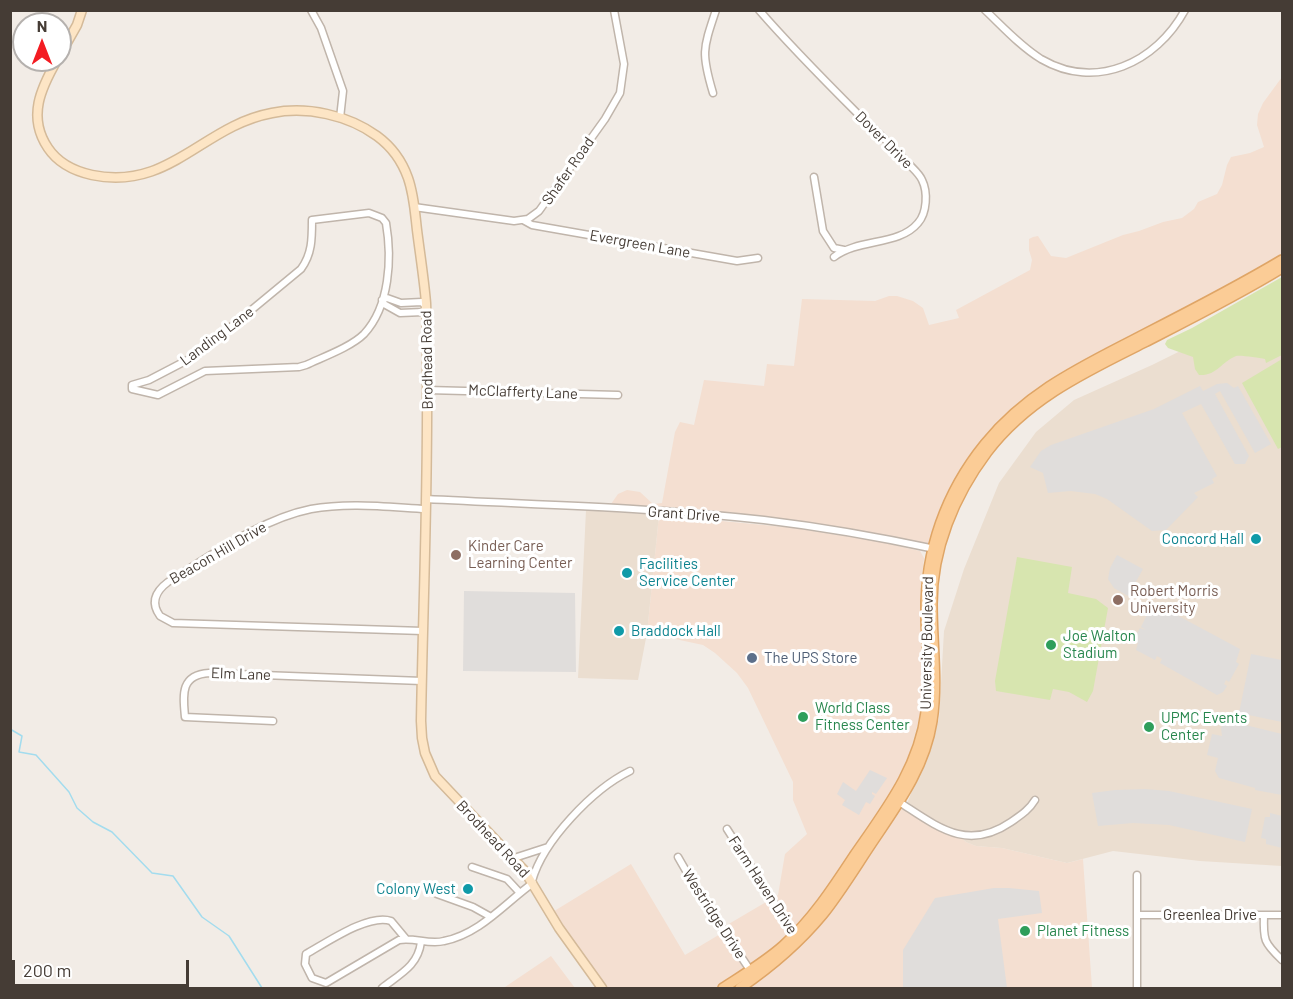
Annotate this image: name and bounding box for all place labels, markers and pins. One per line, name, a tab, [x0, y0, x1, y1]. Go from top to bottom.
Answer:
place label: Concord Hall	[1162, 530, 1244, 548]
marker: Concord Hall	[1249, 532, 1263, 546]
place label: Kinder Care Learning Center	[468, 537, 572, 572]
marker: Kinder Care Learning Center	[449, 548, 463, 562]
place label: Facilities Service Center	[639, 555, 735, 590]
marker: Facilities Service Center	[620, 566, 634, 580]
place label: Robert Morris University	[1130, 582, 1218, 617]
marker: Robert Morris University	[1111, 593, 1125, 607]
place label: Braddock Hall	[631, 622, 721, 640]
marker: Braddock Hall	[612, 624, 626, 638]
place label: Joe Walton Stadium	[1063, 627, 1136, 662]
marker: Joe Walton Stadium	[1044, 638, 1058, 652]
place label: The UPS Store	[764, 649, 857, 667]
marker: The UPS Store	[745, 651, 759, 665]
place label: World Class Fitness Center	[815, 699, 910, 734]
place label: UPMC Events Center	[1161, 709, 1247, 744]
marker: World Class Fitness Center	[796, 710, 810, 724]
marker: UPMC Events Center	[1142, 720, 1156, 734]
place label: Colony West	[376, 880, 456, 898]
marker: Colony West	[461, 882, 475, 896]
place label: Planet Fitness	[1037, 922, 1129, 940]
marker: Planet Fitness	[1018, 924, 1032, 938]

